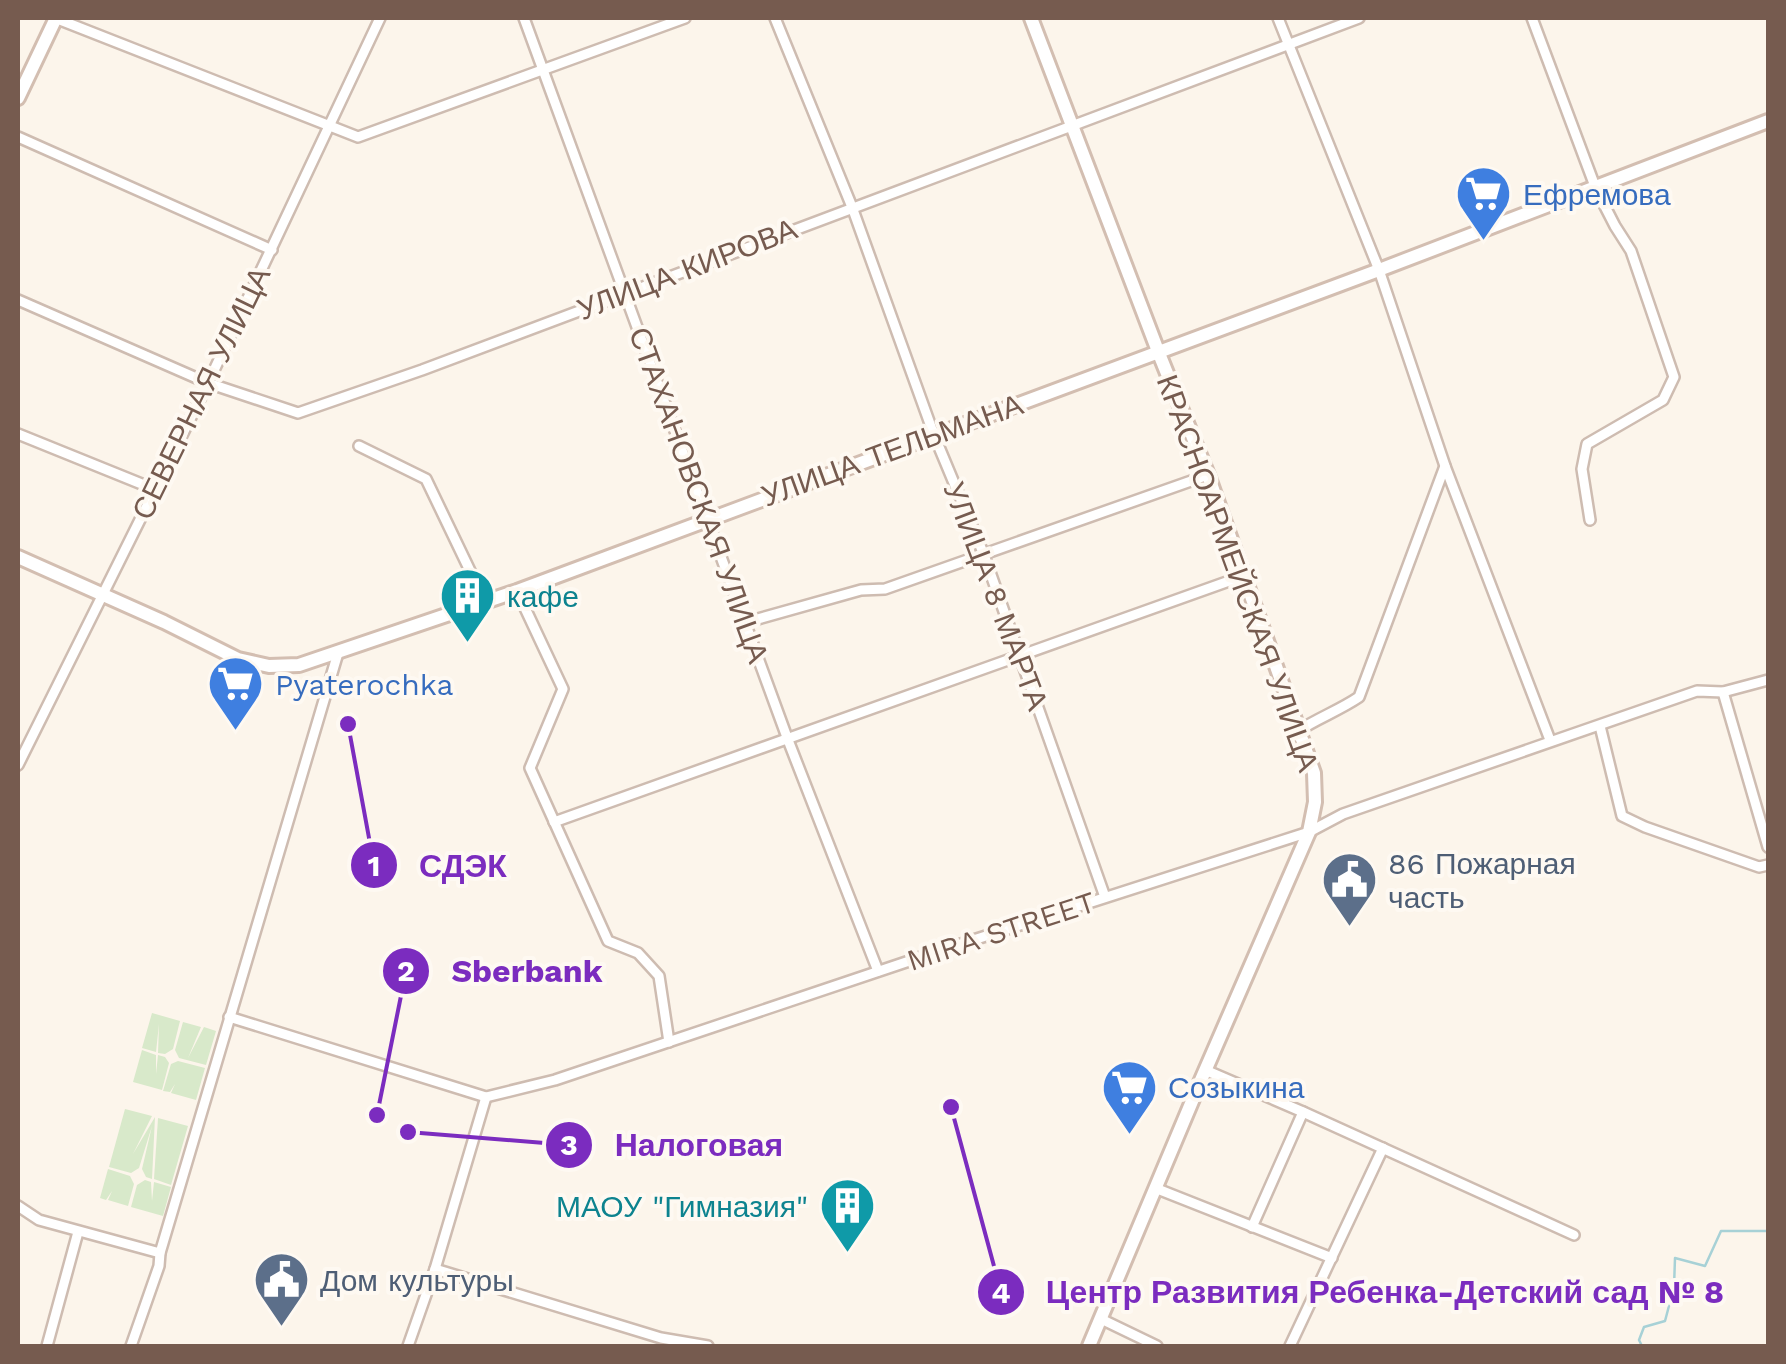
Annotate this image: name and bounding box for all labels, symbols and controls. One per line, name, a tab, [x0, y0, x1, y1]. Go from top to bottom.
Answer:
supermarket icon: Ефремова	[1454, 164, 1514, 243]
place label: Ефремова	[1523, 177, 1671, 212]
street label: УЛИЦА КИРОВА	[572, 211, 802, 327]
street label: СЕВЕРНАЯ УЛИЦА	[125, 261, 277, 525]
street label: СТАХАНОВСКАЯ УЛИЦА	[622, 322, 776, 668]
street label: КРАСНОАРМЕЙСКАЯ УЛИЦА	[1150, 370, 1326, 776]
street label: УЛИЦА ТЕЛЬМАНА	[757, 386, 1027, 514]
street label: УЛИЦА 8 МАРТА	[936, 477, 1056, 715]
building icon: кафе	[438, 566, 498, 645]
place label: кафе	[507, 579, 579, 614]
supermarket icon: Pyaterochka	[206, 654, 266, 733]
place label: Pyaterochka	[275, 667, 453, 702]
callout: СДЭК	[349, 834, 527, 896]
place label: 86 Пожарная часть	[1388, 846, 1576, 915]
text: СДЭК	[419, 847, 507, 885]
text: 1	[368, 848, 380, 883]
public building icon: 86 Пожарная часть	[1319, 850, 1379, 929]
street label: MIRA STREET	[902, 884, 1100, 978]
callout: Sberbank	[381, 940, 623, 1002]
text: Sberbank	[451, 952, 603, 990]
text: 2	[397, 953, 415, 988]
supermarket icon: Созыкина	[1099, 1057, 1159, 1136]
place label: Созыкина	[1168, 1070, 1305, 1105]
callout: Налоговая	[544, 1114, 803, 1176]
text: Налоговая	[615, 1126, 783, 1164]
text: 3	[560, 1127, 578, 1162]
building icon: МАОУ "Гимназия"	[817, 1176, 877, 1255]
place label: МАОУ "Гимназия"	[556, 1189, 808, 1224]
public building icon: Дом культуры	[251, 1250, 311, 1329]
callout: Центр Развития Ребенка-Детский сад № 8	[976, 1261, 1745, 1323]
place label: Дом культуры	[320, 1263, 514, 1298]
text: Центр Развития Ребенка-Детский сад № 8	[1046, 1273, 1724, 1311]
text: 4	[991, 1275, 1011, 1310]

